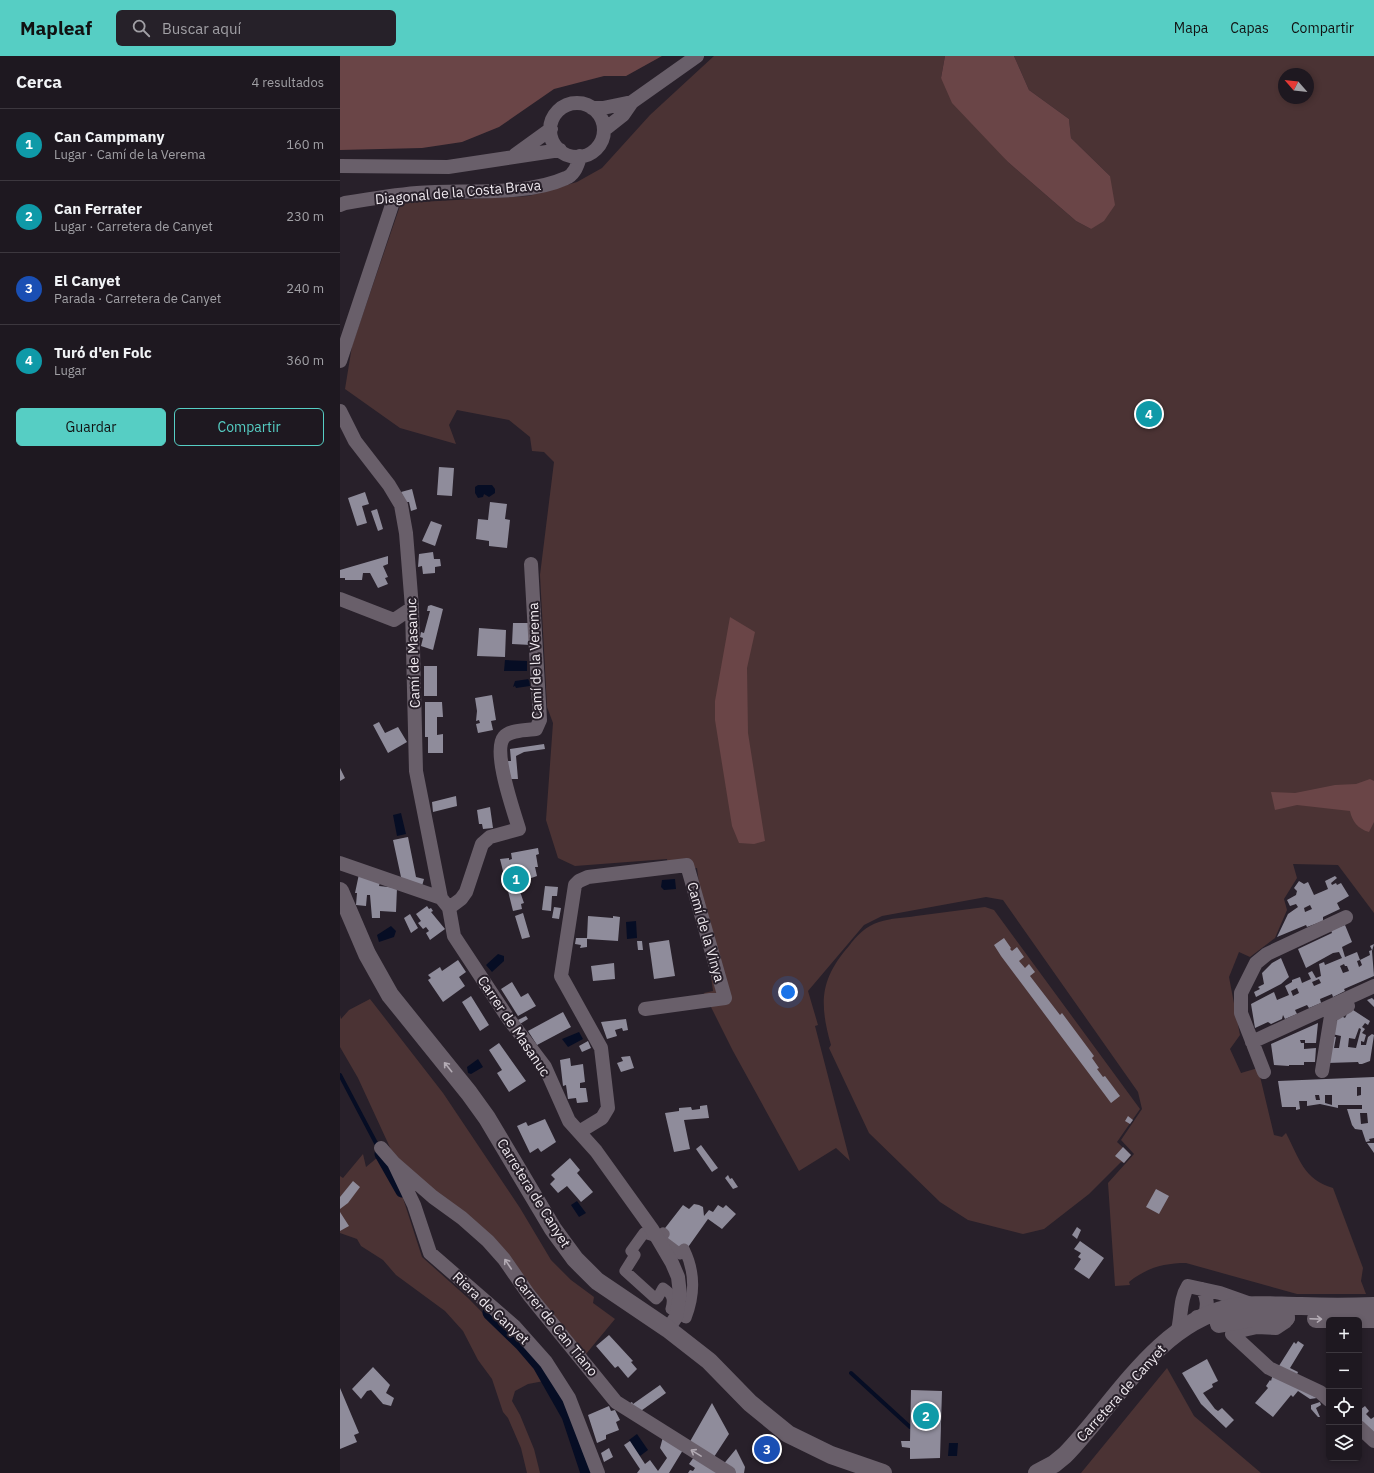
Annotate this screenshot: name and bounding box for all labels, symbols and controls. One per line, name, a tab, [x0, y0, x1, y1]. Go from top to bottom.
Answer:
search box	[116, 10, 396, 46]
text: Mapleaf	[20, 16, 92, 40]
icon: search	[130, 17, 152, 39]
text: Buscar aquí	[162, 19, 241, 38]
text: Mapa	[1174, 19, 1208, 37]
text: Capas	[1230, 19, 1269, 37]
text: Compartir	[1291, 19, 1354, 37]
north arrow	[1278, 68, 1314, 104]
text: Cerca	[16, 71, 62, 93]
text: 4 resultados	[251, 74, 324, 91]
text: Can Campmany	[54, 127, 164, 146]
text: 1	[25, 136, 33, 153]
text: 160 m	[286, 136, 324, 153]
text: Lugar · Camí de la Verema	[54, 146, 205, 163]
street label: Diagonal de la Costa Brava	[374, 176, 542, 208]
text: Can Ferrater	[54, 199, 142, 218]
text: 2	[25, 208, 33, 225]
text: 230 m	[286, 208, 324, 225]
text: Lugar · Carretera de Canyet	[54, 218, 213, 235]
text: El Canyet	[54, 271, 120, 290]
text: 3	[25, 280, 33, 297]
text: 240 m	[286, 280, 324, 297]
text: Parada · Carretera de Canyet	[54, 290, 221, 307]
text: Turó d'en Folc	[54, 343, 152, 362]
text: 4	[25, 352, 33, 369]
text: 360 m	[286, 352, 324, 369]
text: Lugar	[54, 362, 86, 379]
pin: 4	[1136, 399, 1162, 429]
button: Guardar	[16, 408, 166, 446]
button: Compartir	[174, 408, 324, 446]
street label: Camí de Masanuc	[402, 598, 424, 708]
street label: Camí de la Verema	[524, 602, 546, 720]
pin: 1	[503, 864, 529, 894]
street label: Camí de la Vinya	[683, 880, 729, 984]
street label: Carrer de Masanuc	[474, 972, 554, 1080]
your location	[778, 982, 798, 1002]
one-way arrow	[444, 1062, 452, 1073]
street label: Carretera de Canyet	[493, 1135, 575, 1251]
one-way arrow	[504, 1259, 512, 1270]
street label: Riera de Canyet	[449, 1268, 533, 1348]
street label: Carrer de Can Tiano	[510, 1272, 602, 1380]
one-way arrow	[1309, 1315, 1322, 1322]
map controls	[1326, 1317, 1362, 1461]
button: +	[1326, 1317, 1362, 1353]
street label: Carretera de Canyet	[1072, 1340, 1170, 1446]
button: −	[1326, 1353, 1362, 1389]
button: locate	[1326, 1389, 1362, 1425]
pin: 2	[913, 1401, 939, 1431]
button: layers	[1326, 1425, 1362, 1461]
pin: 3	[754, 1434, 780, 1464]
one-way arrow	[690, 1449, 702, 1457]

